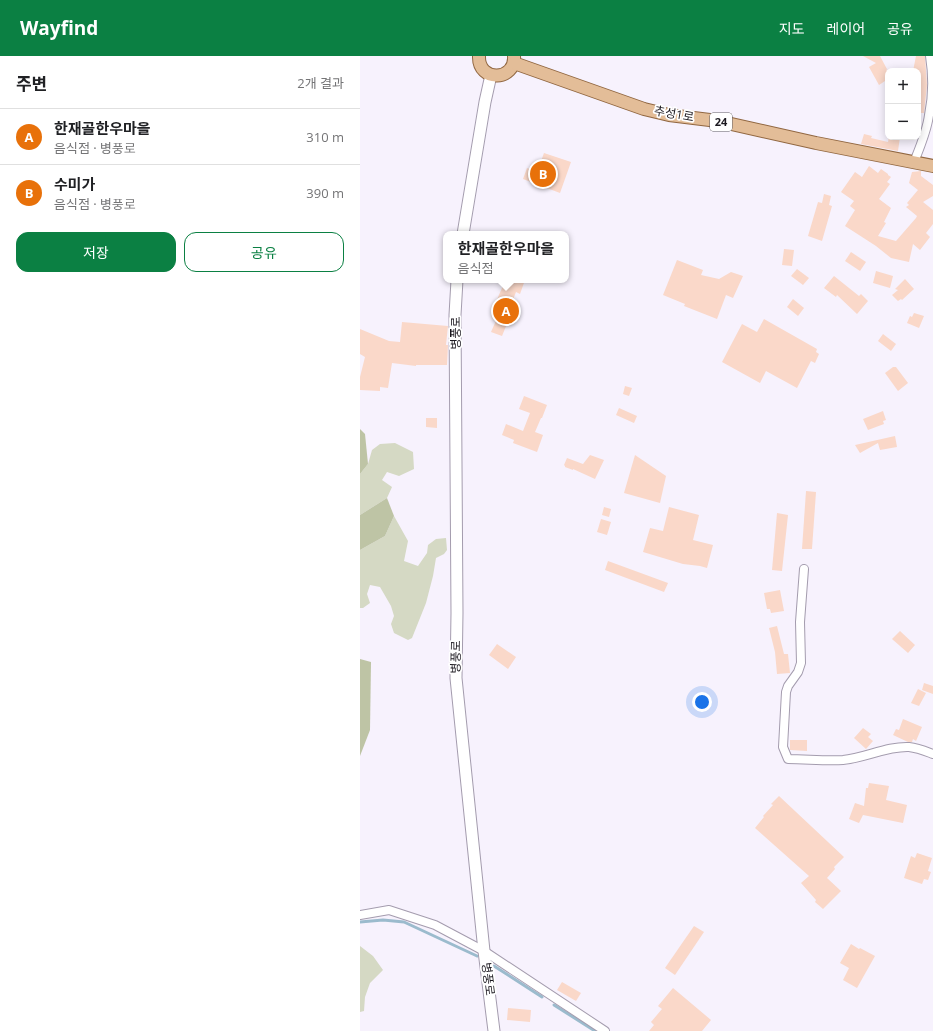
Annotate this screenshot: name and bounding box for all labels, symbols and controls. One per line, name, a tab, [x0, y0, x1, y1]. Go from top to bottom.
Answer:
text: Wayfind	[20, 15, 98, 41]
text: 지도	[779, 19, 805, 38]
text: 레이어	[827, 19, 865, 38]
text: 공유	[887, 19, 913, 38]
map controls	[885, 68, 921, 140]
button: +	[885, 68, 921, 104]
text: 주변	[16, 72, 47, 95]
text: 2개 결과	[297, 74, 344, 92]
street label: 추성1로	[653, 102, 695, 125]
button: −	[885, 104, 921, 140]
road number: 24	[710, 113, 732, 131]
text: 한재골한우마을	[54, 118, 151, 138]
text: A	[25, 128, 33, 146]
text: 310 m	[306, 128, 344, 146]
text: 음식점 · 병풍로	[54, 139, 136, 157]
pin: B	[530, 159, 556, 189]
text: 수미가	[54, 174, 95, 194]
text: B	[25, 184, 33, 202]
text: 390 m	[306, 184, 344, 202]
text: 음식점 · 병풍로	[54, 195, 136, 213]
popup	[443, 231, 569, 283]
button: 저장	[16, 232, 176, 272]
button: 공유	[184, 232, 344, 272]
text: 한재골한우마을	[458, 238, 554, 258]
text: 음식점	[458, 259, 494, 277]
pin: A	[493, 296, 519, 326]
street label: 병풍로	[447, 316, 464, 350]
street label: 병풍로	[447, 640, 464, 674]
your location	[692, 692, 712, 712]
street label: 병풍로	[478, 961, 499, 996]

